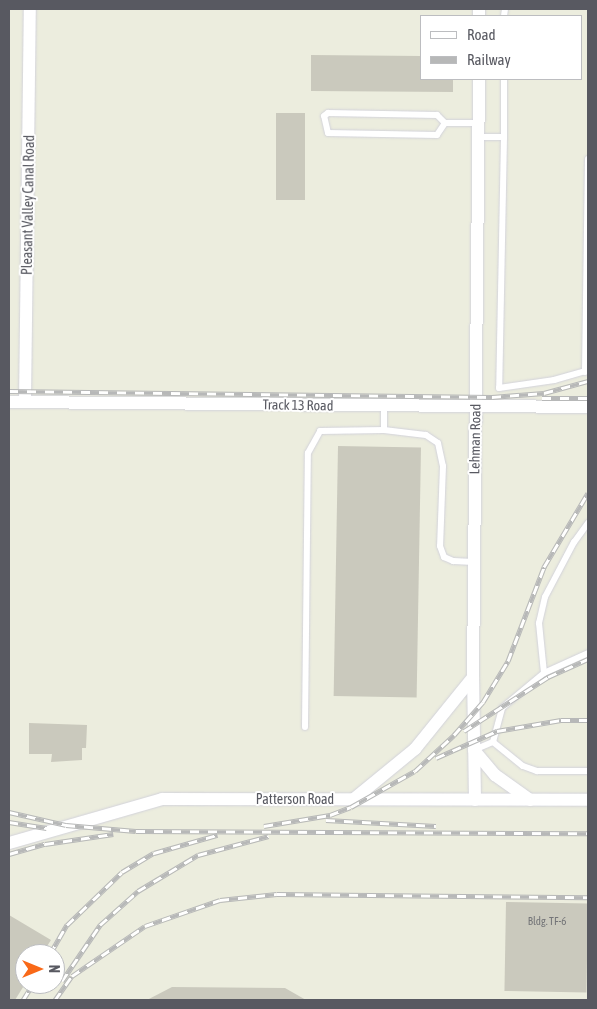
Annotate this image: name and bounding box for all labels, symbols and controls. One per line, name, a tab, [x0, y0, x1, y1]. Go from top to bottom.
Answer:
legend	[420, 15, 582, 80]
text: Road	[467, 26, 496, 43]
text: Railway	[467, 51, 511, 68]
street label: Pleasant Valley Canal Road	[18, 135, 38, 275]
street label: Track 13 Road	[262, 396, 334, 414]
street label: Lehman Road	[466, 404, 484, 474]
street label: Patterson Road	[256, 791, 334, 807]
house number: Bldg. TF-6	[528, 914, 566, 928]
north arrow	[15, 944, 65, 994]
text: N	[46, 965, 62, 973]

